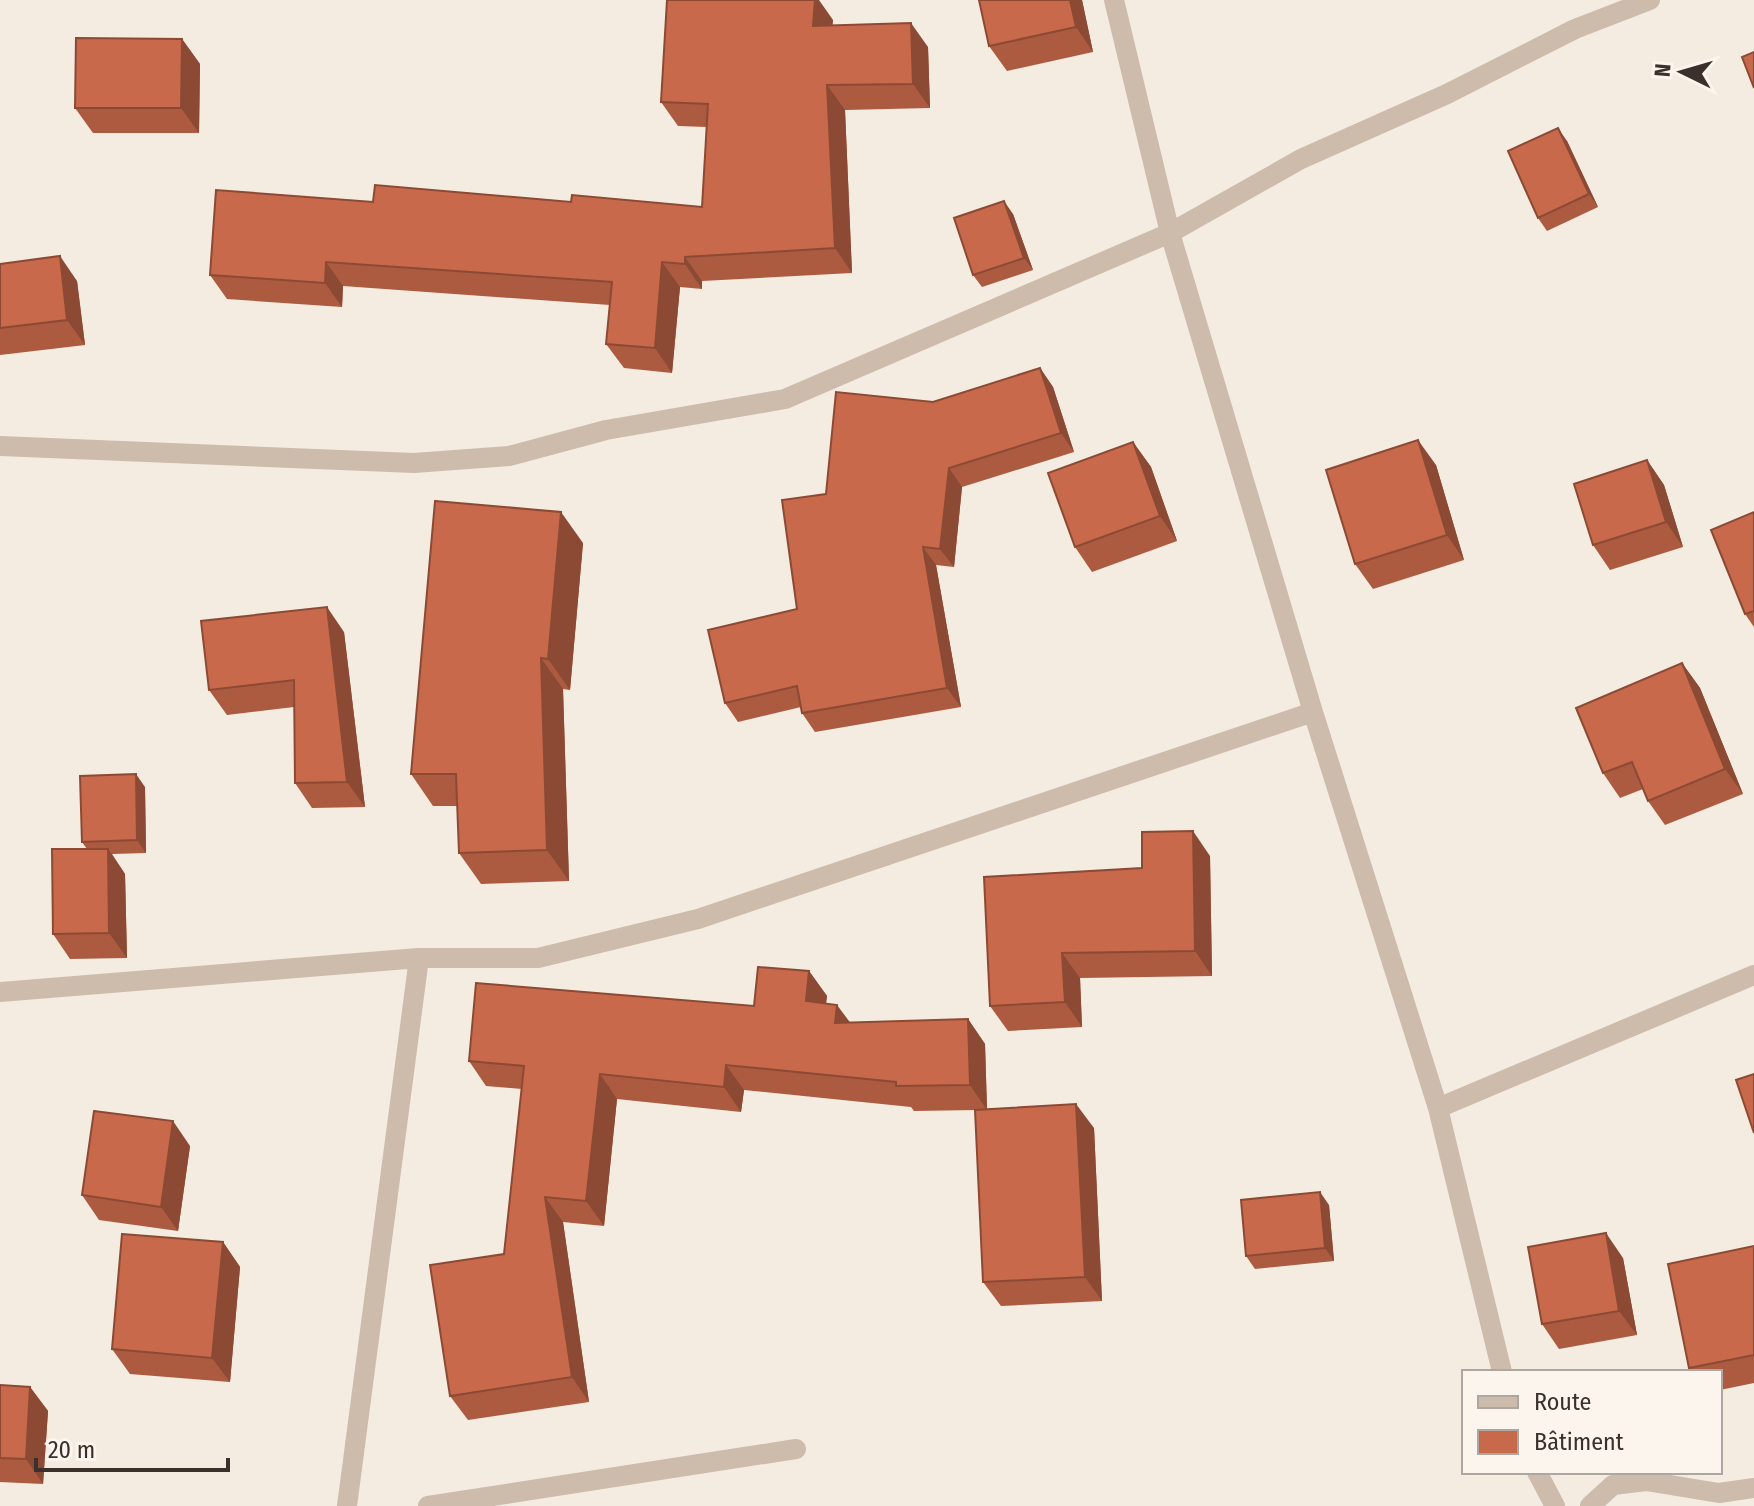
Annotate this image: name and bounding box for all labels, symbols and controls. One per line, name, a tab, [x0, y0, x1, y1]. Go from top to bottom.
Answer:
north arrow	[1642, 32, 1722, 112]
text: N	[1649, 63, 1677, 78]
legend	[1462, 1370, 1722, 1474]
text: Route	[1534, 1388, 1591, 1416]
scale bar	[36, 1422, 228, 1472]
text: Bâtiment	[1534, 1428, 1624, 1456]
text: 20 m	[48, 1436, 95, 1464]

